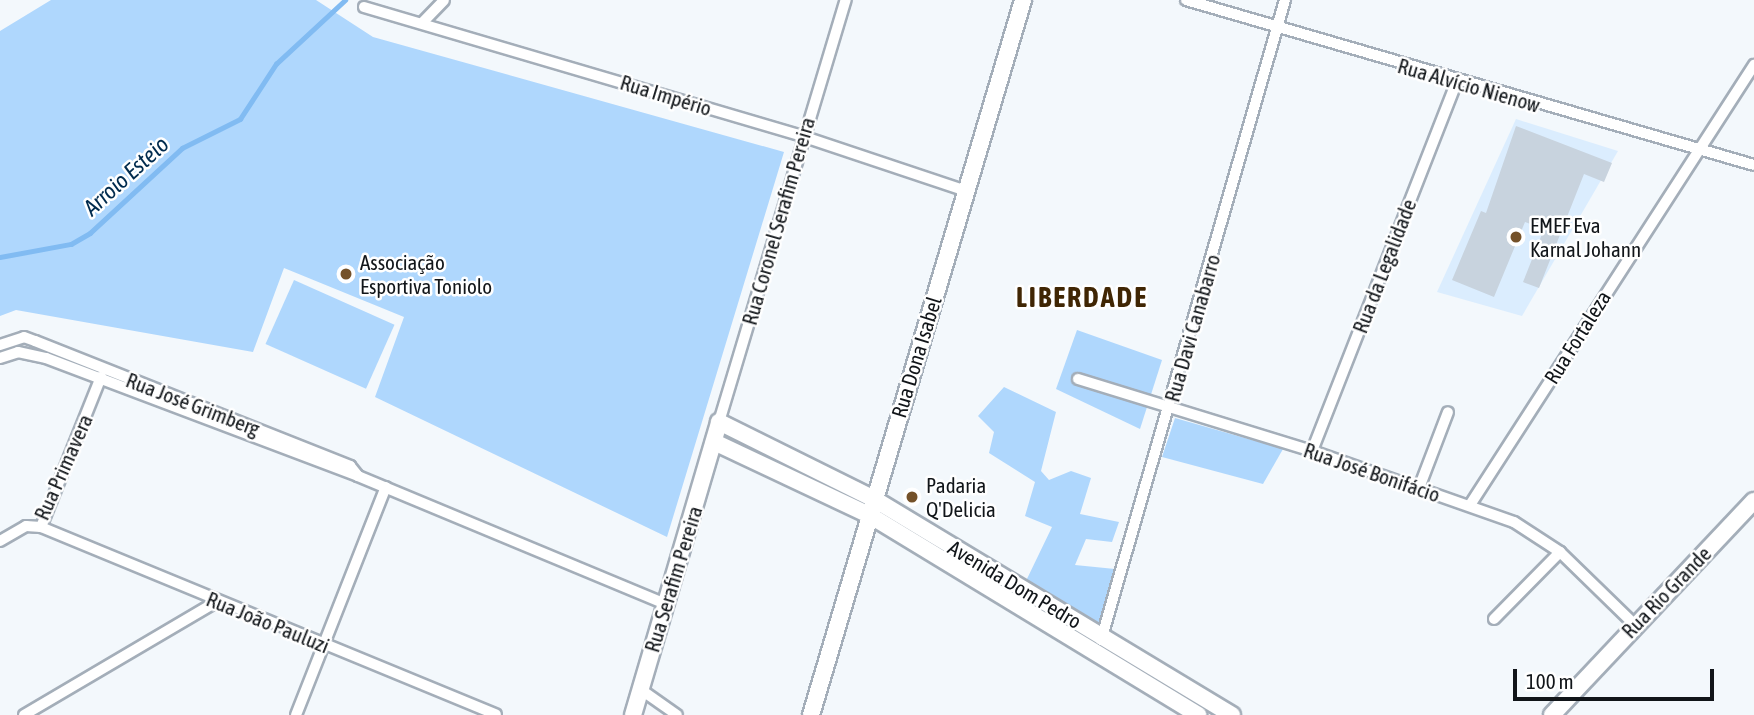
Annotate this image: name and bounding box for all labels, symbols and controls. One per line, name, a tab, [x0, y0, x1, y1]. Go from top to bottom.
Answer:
street label: Rua Alvício Nienow	[1395, 53, 1543, 117]
street label: Rua Império	[617, 69, 715, 121]
street label: Rua Coronel Serafim Pereira	[736, 114, 820, 328]
water label: Arroio Esteio	[78, 131, 174, 221]
street label: Rua da Legalidade	[1347, 195, 1421, 337]
place label: EMEF Eva Karnal Johann	[1530, 212, 1641, 262]
marker: EMEF Eva Karnal Johann	[1508, 229, 1524, 245]
place label: Associação Esportiva Toniolo	[360, 249, 492, 299]
street label: Rua Davi Canabarro	[1159, 251, 1225, 405]
marker: Associação Esportiva Toniolo	[338, 266, 354, 282]
district label: LIBERDADE	[1017, 280, 1147, 314]
street label: Rua Fortaleza	[1538, 286, 1616, 388]
street label: Rua Dona Isabel	[886, 293, 946, 421]
street label: Rua José Grimberg	[123, 367, 263, 441]
street label: Rua Primavera	[29, 410, 97, 524]
street label: Rua José Bonifácio	[1300, 437, 1444, 507]
place label: Padaria Q'Delicia	[926, 472, 996, 522]
marker: Padaria Q'Delicia	[904, 489, 920, 505]
street label: Rua Serafim Pereira	[639, 503, 707, 655]
street label: Avenida Dom Pedro	[944, 534, 1086, 634]
street label: Rua Rio Grande	[1616, 541, 1716, 643]
street label: Rua João Pauluzi	[203, 586, 333, 658]
scale bar	[1516, 656, 1717, 700]
text: 100 m	[1526, 669, 1574, 693]

